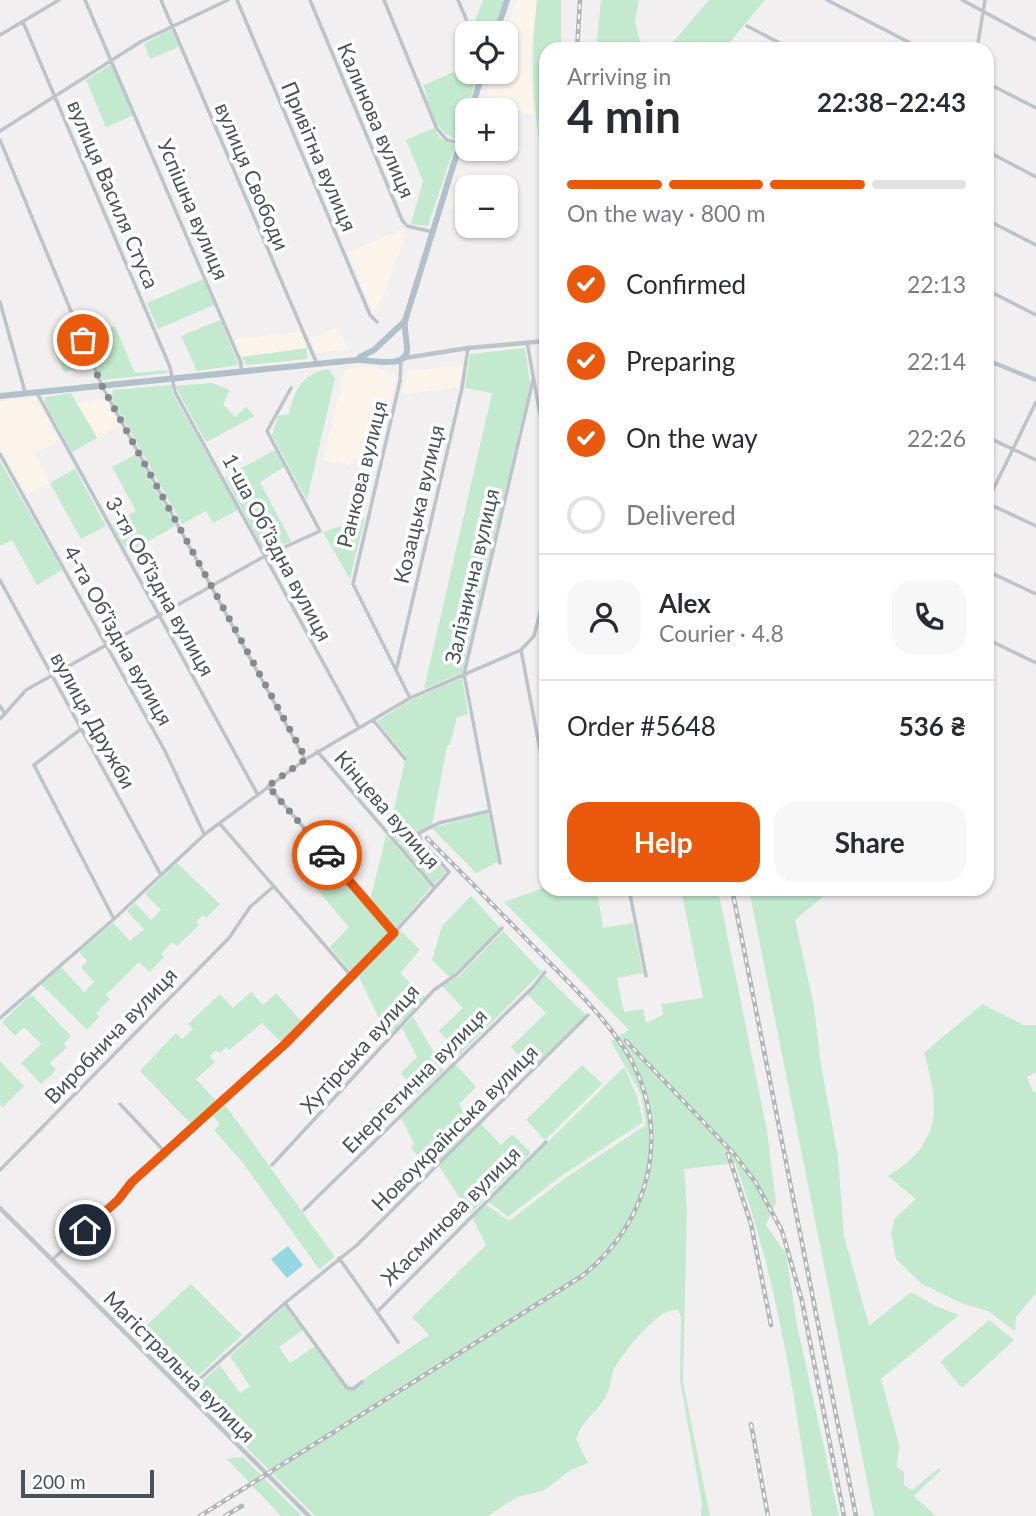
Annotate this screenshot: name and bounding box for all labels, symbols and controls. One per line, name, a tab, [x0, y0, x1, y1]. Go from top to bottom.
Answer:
map controls	[455, 21, 518, 238]
button: locate	[455, 21, 518, 84]
street label: Калинова вулиця	[333, 39, 421, 201]
text: Arriving in	[567, 62, 671, 90]
street label: Привітна вулиця	[277, 77, 363, 235]
text: 22:38–22:43	[817, 86, 966, 118]
text: 4 min	[567, 88, 681, 143]
street label: вулиця Василя Стуса	[63, 96, 165, 292]
street label: вулиця Свободи	[211, 98, 295, 254]
button: +	[455, 98, 518, 161]
street label: Успішна вулиця	[153, 135, 235, 283]
button: −	[455, 175, 518, 238]
text: On the way · 800 m	[567, 199, 766, 227]
icon: check	[567, 265, 605, 303]
text: Confirmed	[626, 268, 746, 300]
text: 22:13	[907, 270, 966, 298]
pin	[53, 310, 113, 370]
icon: bag	[64, 321, 102, 359]
icon: check	[567, 342, 605, 380]
text: Preparing	[626, 345, 735, 377]
text: 22:14	[907, 347, 966, 375]
street label: Ранкова вулиця	[331, 398, 391, 550]
icon: check	[567, 419, 605, 457]
street label: Козацька вулиця	[388, 422, 448, 586]
text: On the way	[626, 422, 758, 454]
text: 22:26	[907, 424, 966, 452]
street label: 1-ша Обʼїздна вулиця	[218, 449, 338, 645]
street label: Залізнична вулиця	[439, 486, 503, 666]
street label: 3-тя Обʼїздна вулиця	[101, 492, 221, 680]
text: Delivered	[626, 499, 736, 531]
street label: 4-та Обʼїздна вулиця	[59, 541, 179, 729]
button: person	[567, 580, 641, 654]
button: phone	[892, 580, 966, 654]
text: Alex	[659, 587, 711, 619]
text: Courier · 4.8	[659, 619, 784, 647]
street label: вулиця Дружби	[46, 647, 142, 793]
text: Order #5648	[567, 710, 716, 742]
text: 536 ₴	[899, 710, 966, 742]
street label: Кінцева вулиця	[330, 745, 446, 873]
button: Help	[567, 802, 760, 882]
button: Share	[774, 802, 966, 882]
courier	[292, 820, 362, 890]
icon: car	[308, 836, 346, 874]
street label: Виробнича вулиця	[39, 962, 181, 1108]
street label: Хутірська вулиця	[294, 978, 424, 1118]
street label: Енергетична вулиця	[337, 1003, 491, 1157]
street label: Новоукраїнська вулиця	[366, 1039, 542, 1215]
street label: Жасминова вулиця	[375, 1140, 525, 1290]
pin	[55, 1200, 115, 1260]
icon: home	[66, 1211, 104, 1249]
street label: Магістральна вулиця	[99, 1285, 261, 1447]
scale bar	[21, 1467, 154, 1499]
text: 200 m	[32, 1470, 86, 1493]

